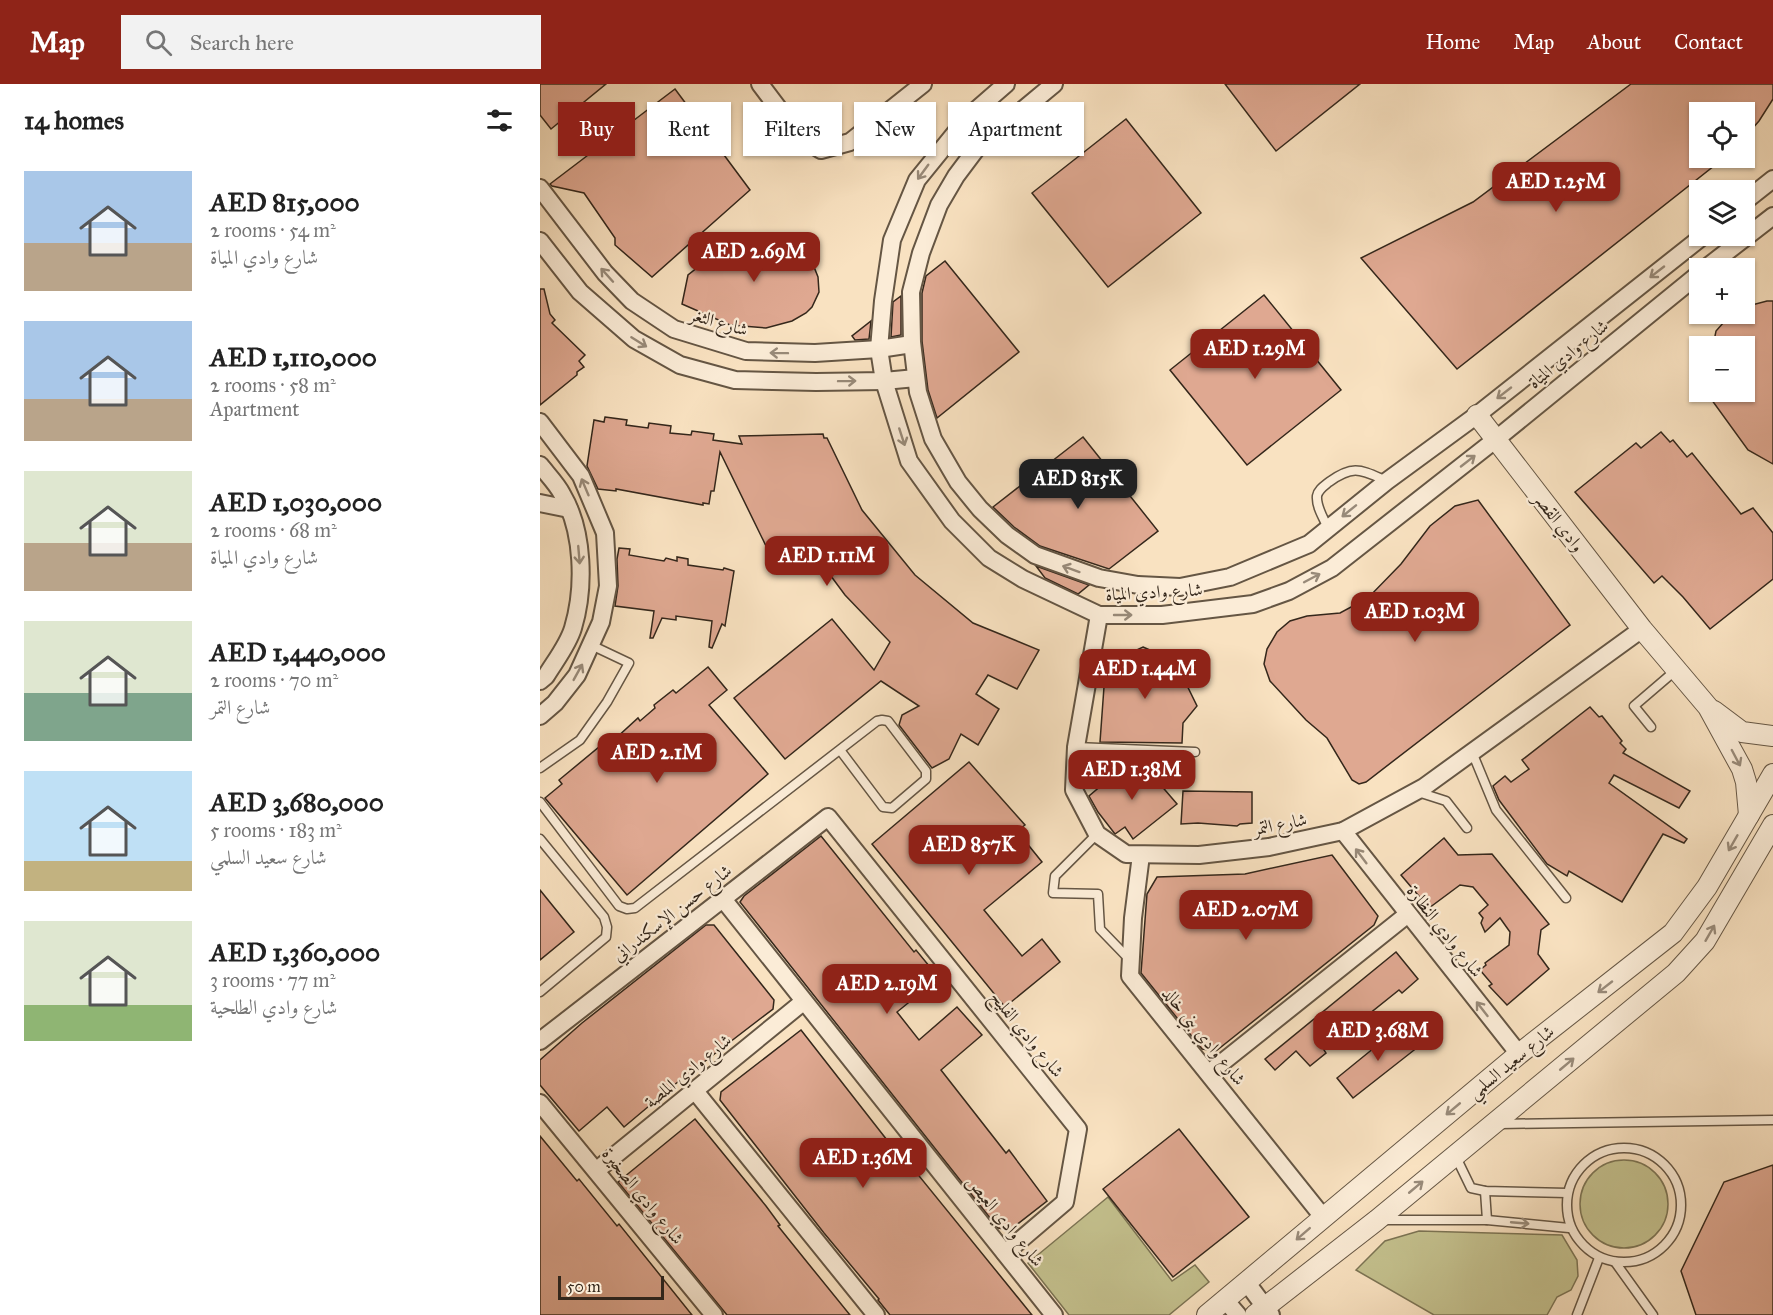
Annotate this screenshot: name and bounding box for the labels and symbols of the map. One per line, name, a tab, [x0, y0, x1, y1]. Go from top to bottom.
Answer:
pin: AED 1.25M	[1487, 162, 1625, 213]
one-way arrow	[917, 163, 929, 179]
pin: AED 2.69M	[685, 232, 823, 283]
one-way arrow	[1649, 265, 1665, 278]
one-way arrow	[600, 267, 614, 282]
street label: شارع الثغر	[684, 303, 751, 345]
street label: شارع وادي المياة	[1523, 315, 1615, 396]
pin: AED 1.29M	[1186, 329, 1324, 380]
one-way arrow	[630, 336, 647, 348]
one-way arrow	[769, 347, 789, 358]
one-way arrow	[836, 376, 856, 387]
one-way arrow	[1497, 387, 1513, 400]
one-way arrow	[897, 427, 908, 446]
one-way arrow	[1459, 455, 1475, 468]
pin: AED 815K	[1016, 459, 1140, 510]
one-way arrow	[579, 478, 590, 497]
street label: وادي القصر	[1524, 486, 1589, 559]
one-way arrow	[1342, 505, 1358, 518]
pin: AED 1.11M	[758, 536, 896, 587]
one-way arrow	[574, 544, 585, 564]
one-way arrow	[1062, 562, 1081, 573]
one-way arrow	[1303, 572, 1320, 584]
street label: شارع وادي المياة	[1105, 578, 1203, 610]
pin: AED 1.03M	[1346, 592, 1484, 643]
one-way arrow	[1113, 609, 1133, 621]
pin: AED 1.44M	[1076, 649, 1214, 700]
one-way arrow	[572, 664, 584, 681]
pin: AED 2.1M	[595, 733, 719, 784]
one-way arrow	[1731, 749, 1743, 767]
pin: AED 1.38M	[1063, 750, 1201, 801]
street label: شارع التمر	[1249, 808, 1309, 844]
pin: AED 857K	[907, 825, 1031, 876]
one-way arrow	[1727, 834, 1739, 851]
one-way arrow	[1355, 848, 1368, 864]
street label: شارع حسن الإسكندراني	[608, 860, 739, 970]
street label: شارع وادي النظارة	[1399, 880, 1488, 984]
pin: AED 2.07M	[1177, 890, 1315, 941]
one-way arrow	[1705, 925, 1717, 942]
pin: AED 2.19M	[818, 964, 956, 1015]
one-way arrow	[1597, 980, 1613, 993]
street label: شارع وادي بني خالد	[1154, 982, 1250, 1093]
street label: شارع وادي الفليح	[981, 986, 1069, 1085]
one-way arrow	[1475, 1001, 1488, 1017]
pin: AED 3.68M	[1309, 1011, 1447, 1062]
street label: شارع سعيد السلمي	[1463, 1020, 1562, 1108]
street label: شارع وادي الملصة	[640, 1029, 738, 1116]
one-way arrow	[1559, 1057, 1574, 1071]
one-way arrow	[1446, 1102, 1461, 1116]
pin: AED 1.36M	[794, 1138, 932, 1189]
street label: شارع وادي الصخيرة	[594, 1143, 689, 1251]
street label: شارع وادي العيص	[958, 1171, 1049, 1274]
one-way arrow	[1408, 1181, 1424, 1194]
one-way arrow	[1509, 1218, 1529, 1229]
one-way arrow	[1296, 1227, 1311, 1241]
scale bar	[558, 1273, 664, 1300]

